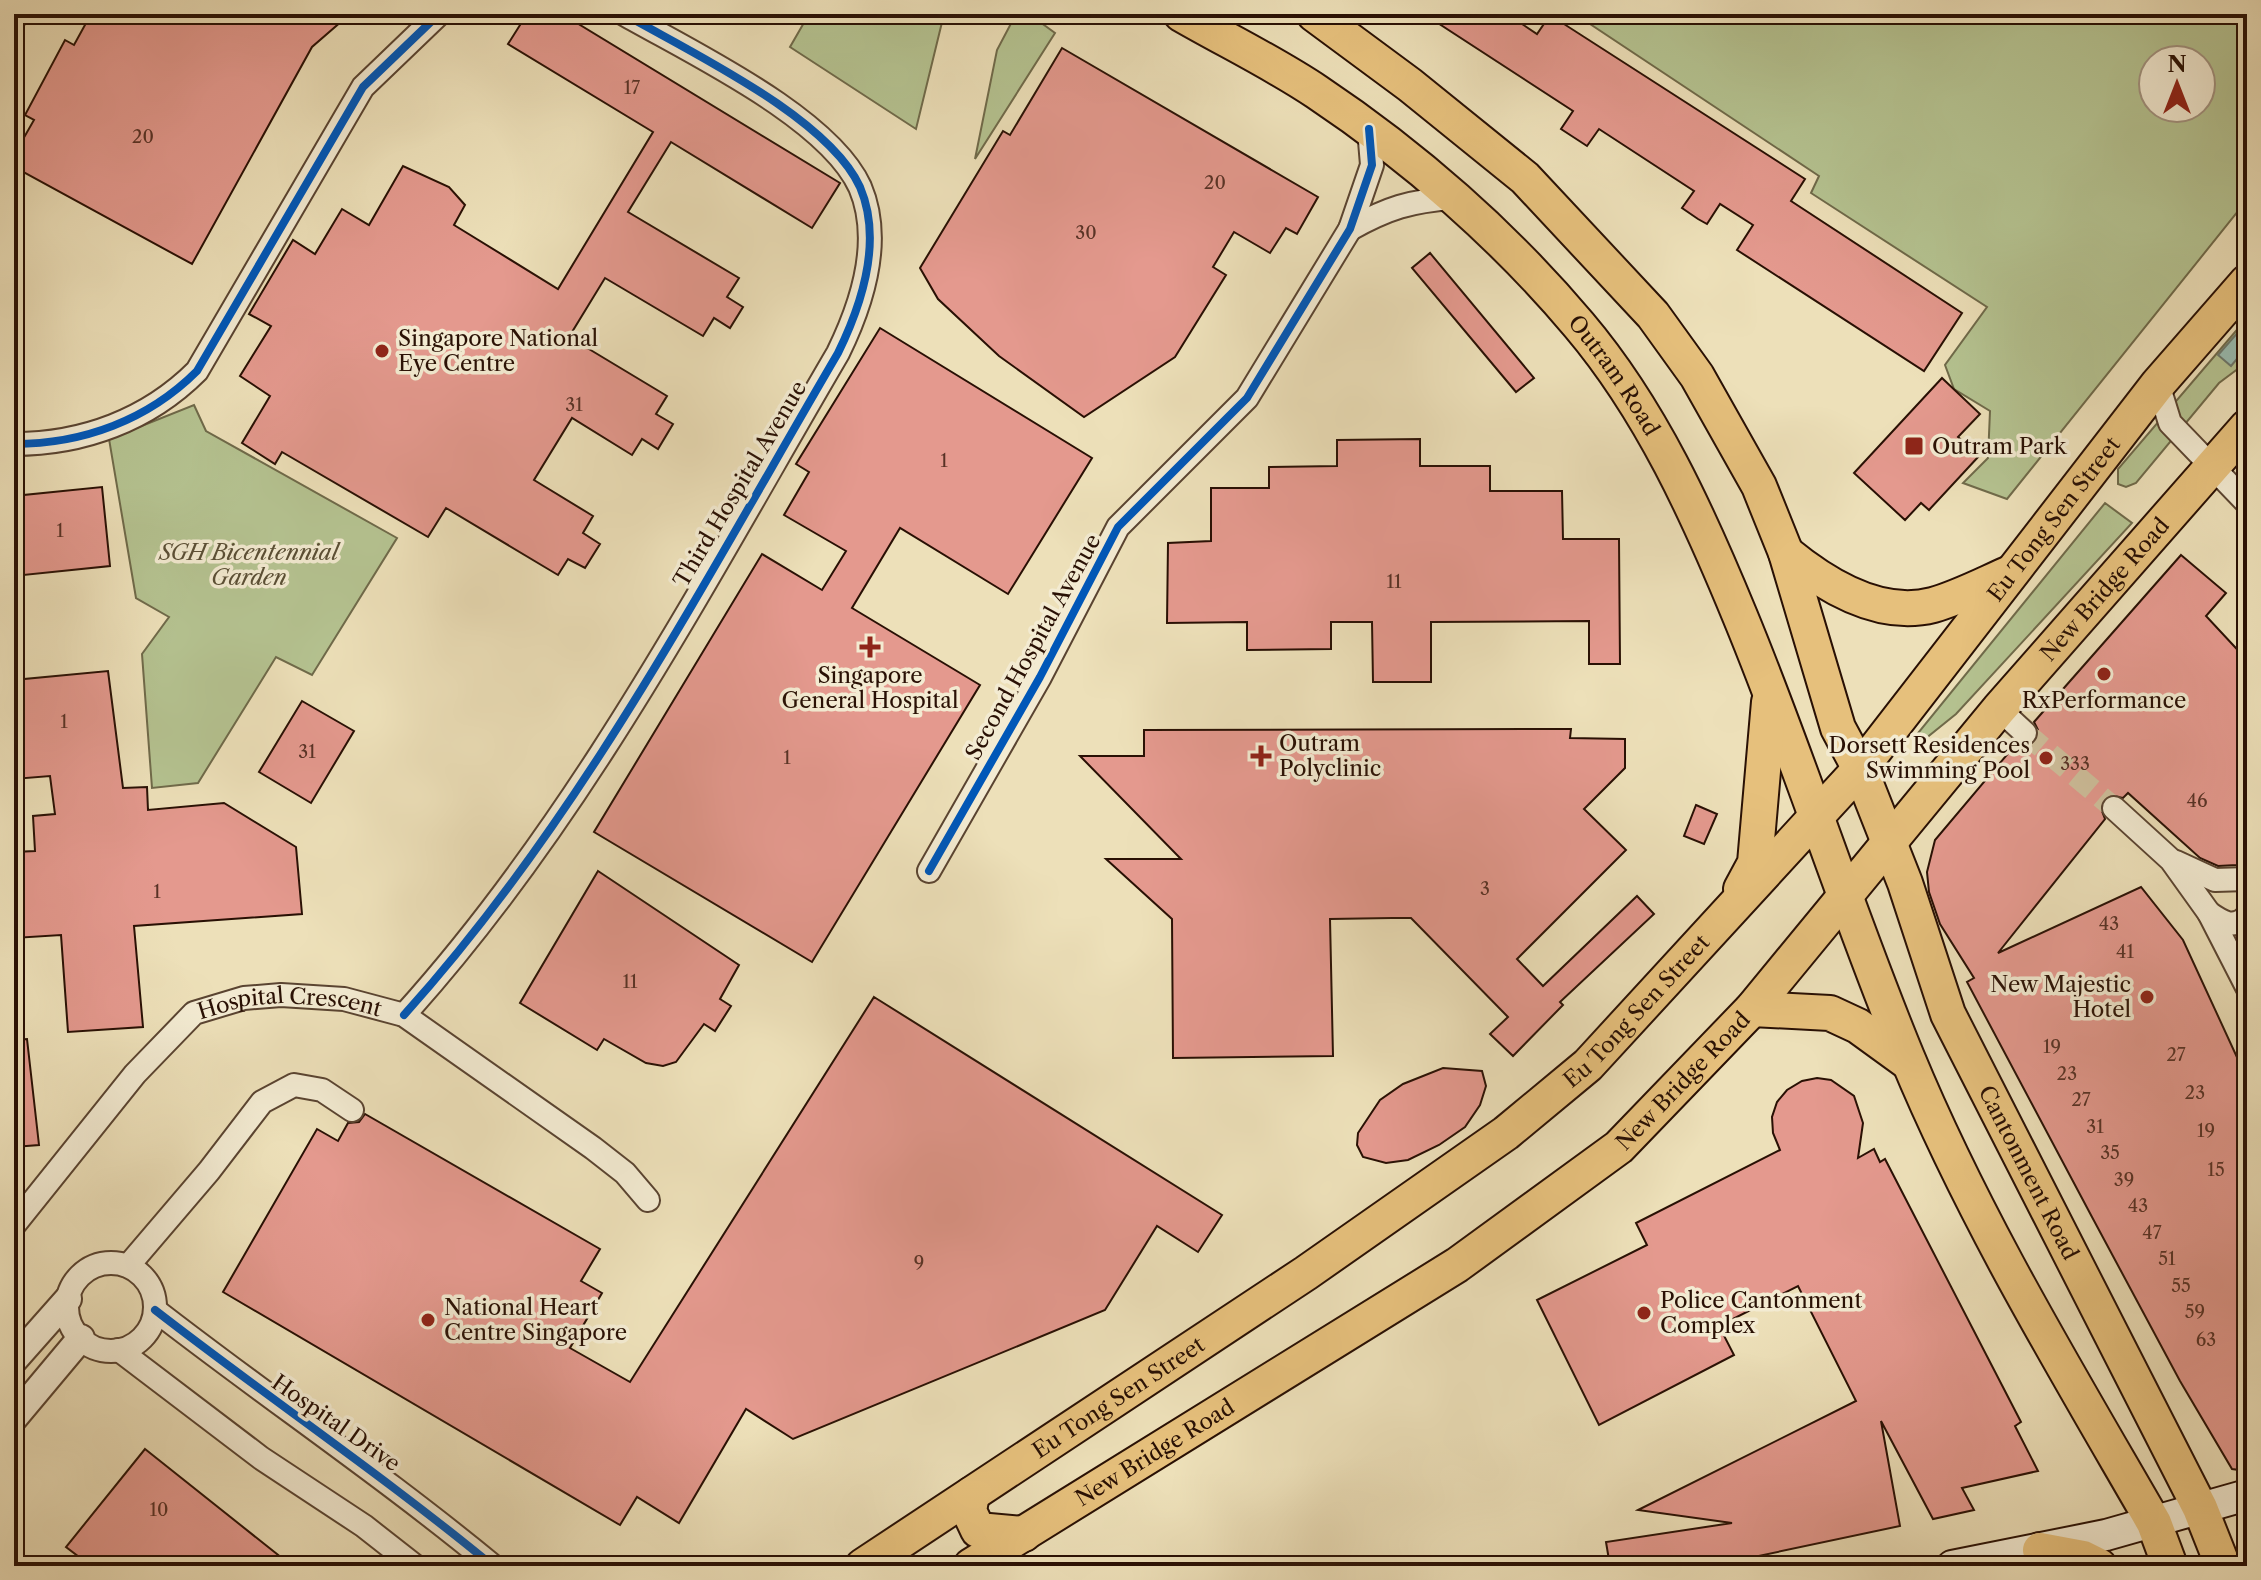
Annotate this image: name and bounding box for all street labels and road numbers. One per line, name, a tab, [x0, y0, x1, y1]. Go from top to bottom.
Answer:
street label: Outram Road	[1563, 309, 1666, 440]
street label: Third Hospital Avenue	[668, 376, 812, 592]
street label: Eu Tong Sen Street	[1981, 431, 2126, 607]
street label: New Bridge Road	[2034, 512, 2175, 666]
street label: Second Hospital Avenue	[960, 529, 1106, 765]
street label: Eu Tong Sen Street	[1558, 929, 1715, 1093]
street label: Hospital Crescent	[194, 981, 385, 1025]
street label: New Bridge Road	[1610, 1006, 1756, 1156]
street label: Cantonment Road	[1973, 1081, 2085, 1264]
street label: Eu Tong Sen Street	[1027, 1330, 1210, 1464]
street label: Hospital Drive	[267, 1369, 405, 1477]
street label: New Bridge Road	[1070, 1393, 1239, 1512]

